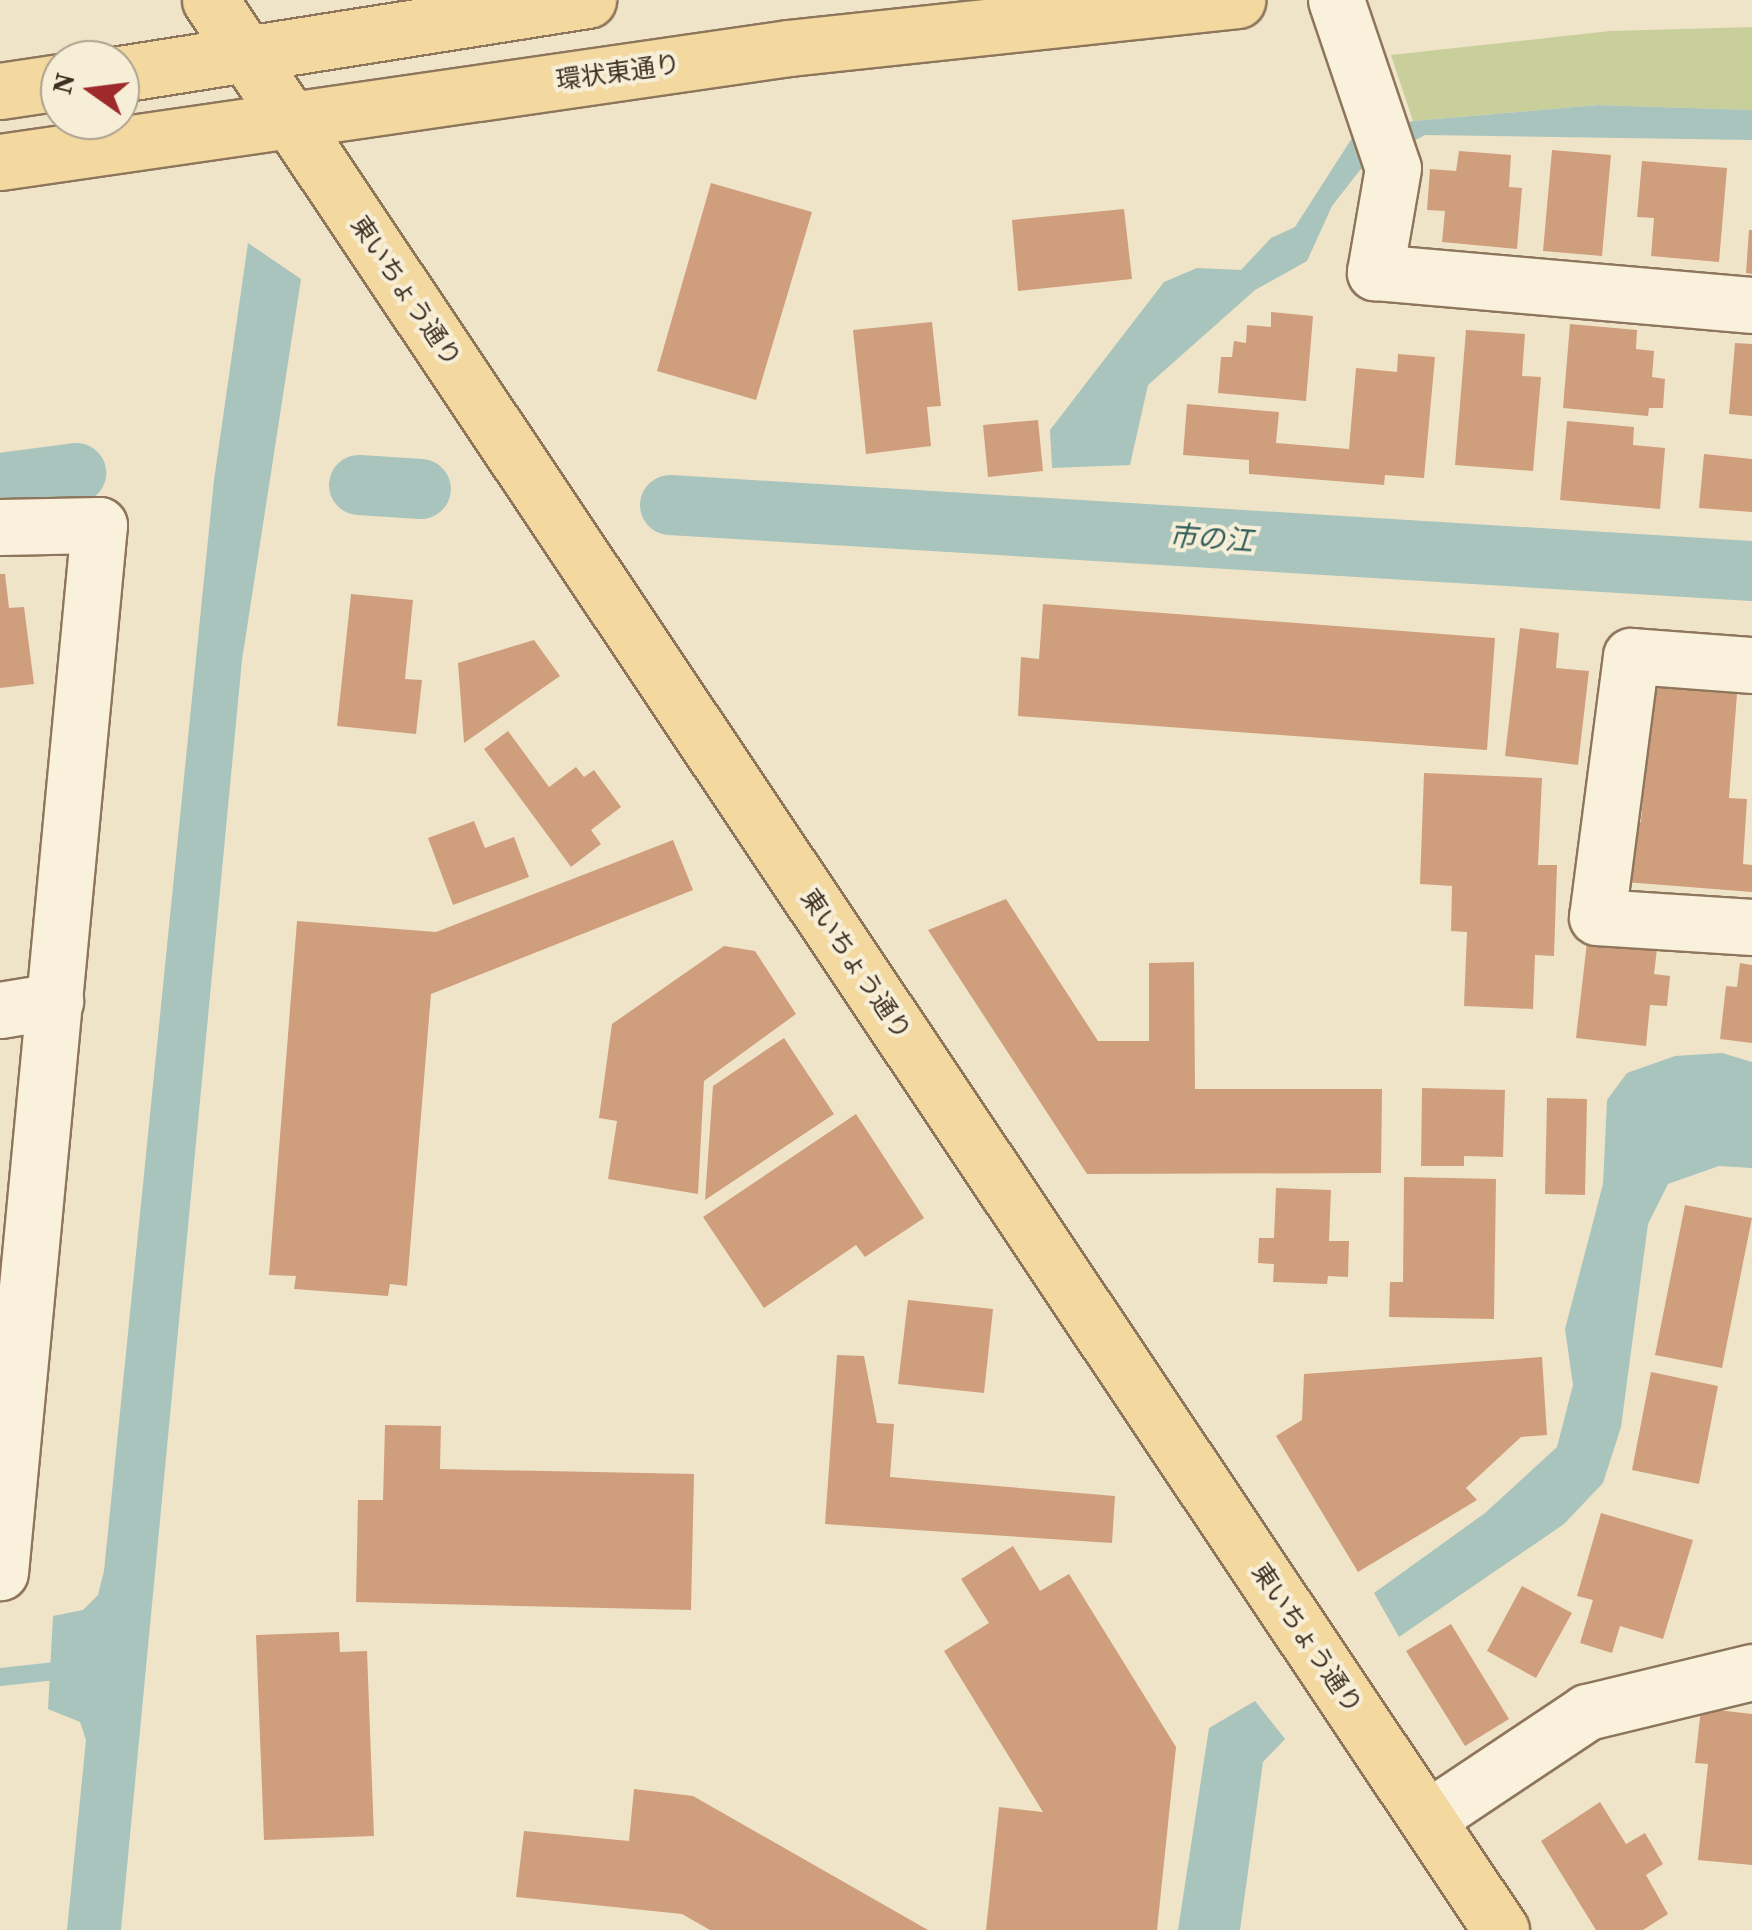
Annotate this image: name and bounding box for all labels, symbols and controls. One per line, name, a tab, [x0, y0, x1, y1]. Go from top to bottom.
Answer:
north arrow	[40, 40, 140, 140]
street label: 環状東通り	[554, 48, 682, 96]
text: N	[42, 69, 84, 98]
street label: 東いちょう通り	[345, 210, 467, 372]
water label: 市の江	[1168, 518, 1254, 558]
street label: 東いちょう通り	[795, 883, 917, 1045]
street label: 東いちょう通り	[1246, 1557, 1368, 1719]

